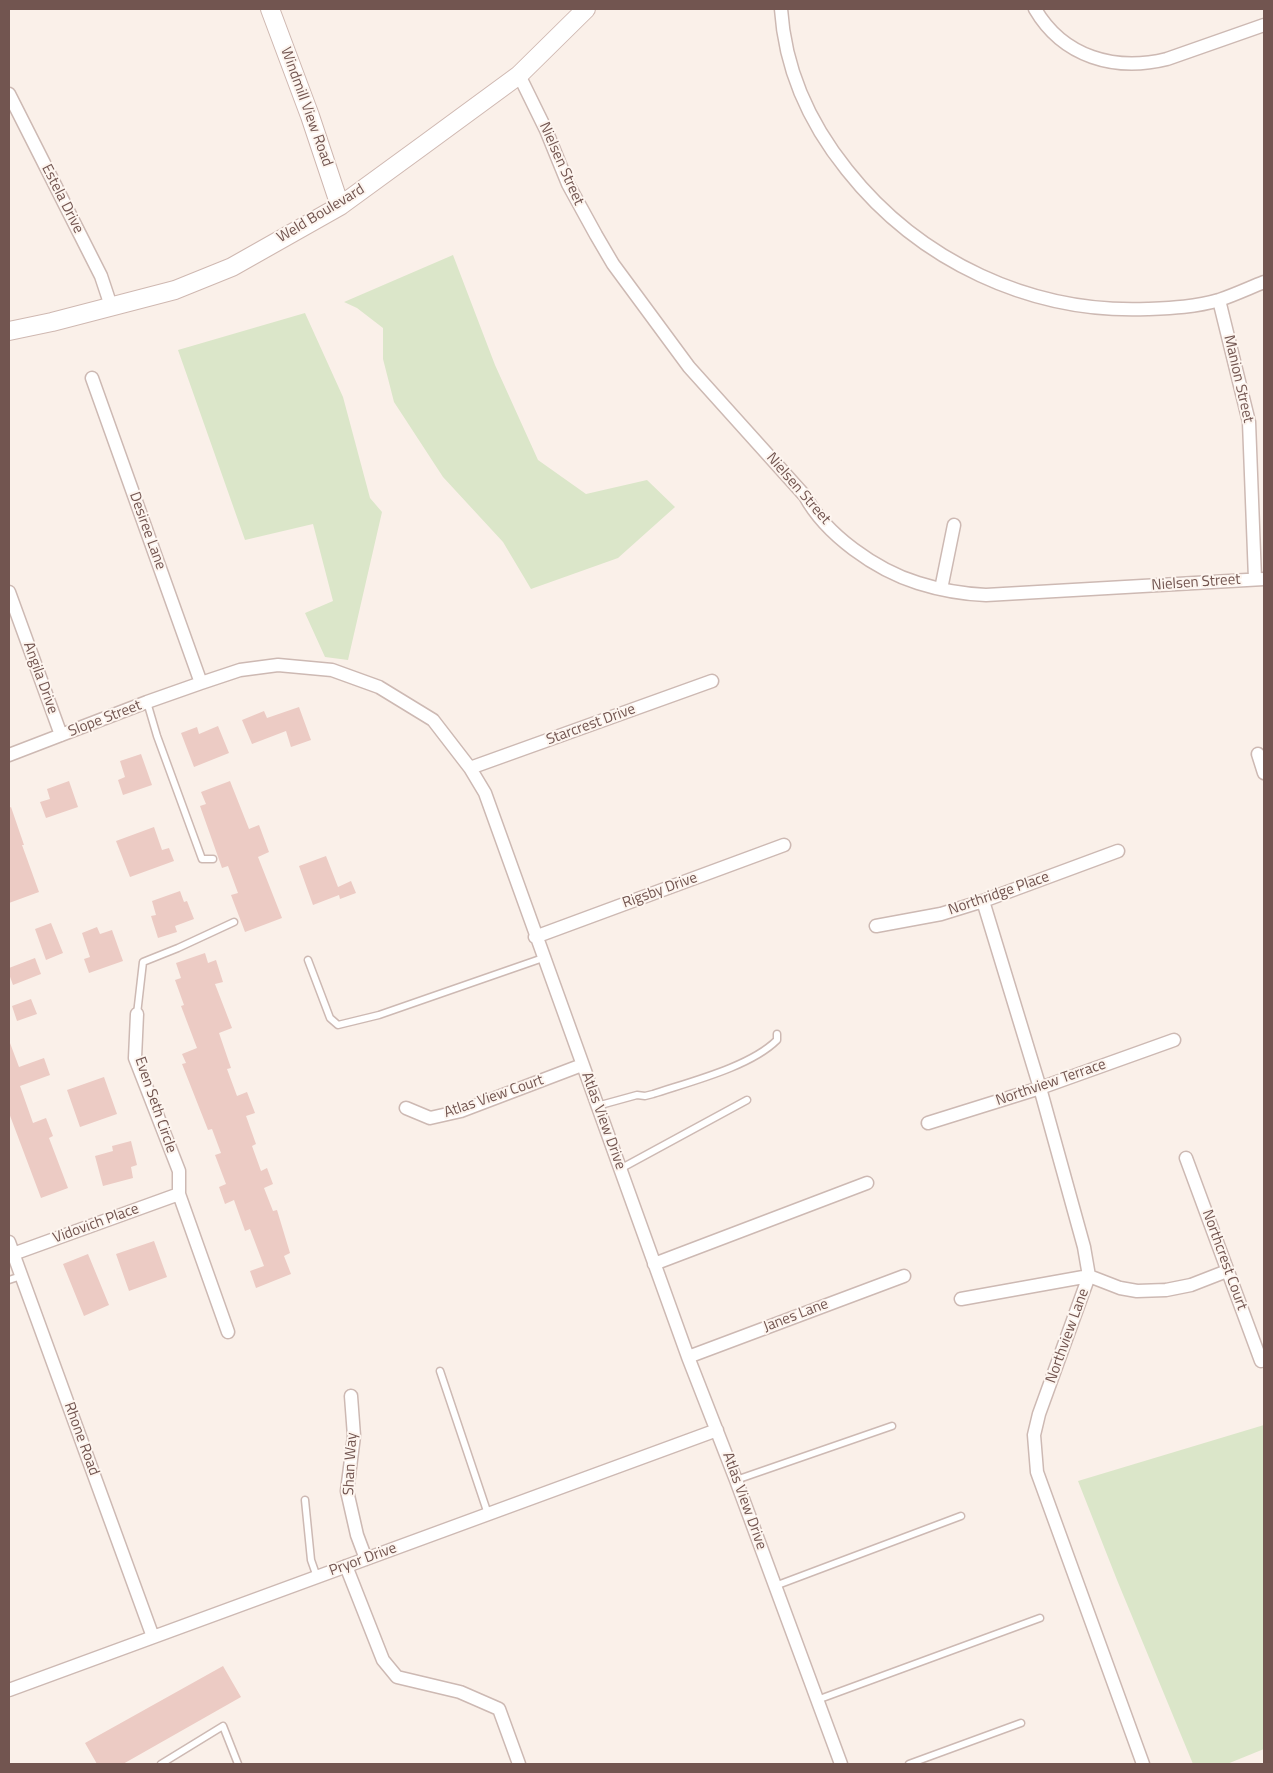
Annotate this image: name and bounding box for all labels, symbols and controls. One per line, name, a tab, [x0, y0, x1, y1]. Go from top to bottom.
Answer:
street label: Windmill View Road	[276, 45, 336, 169]
street label: Nielsen Street	[535, 120, 587, 208]
street label: Estela Drive	[37, 161, 87, 237]
street label: Weld Boulevard	[274, 181, 368, 247]
street label: Manion Street	[1219, 333, 1257, 425]
street label: Nielsen Street	[762, 449, 834, 529]
street label: Desiree Lane	[125, 490, 169, 572]
street label: Nielsen Street	[1151, 571, 1241, 595]
street label: Angila Drive	[19, 640, 61, 716]
street label: Slope Street	[66, 697, 144, 741]
street label: Starcrest Drive	[544, 701, 638, 749]
street label: Northridge Place	[946, 868, 1052, 920]
street label: Rigsby Drive	[620, 869, 700, 913]
street label: Even Seth Circle	[130, 1055, 180, 1155]
street label: Northview Terrace	[994, 1056, 1108, 1110]
street label: Atlas View Drive	[577, 1070, 629, 1172]
street label: Atlas View Court	[442, 1072, 546, 1122]
street label: Vidovich Place	[51, 1200, 141, 1248]
street label: Northcrest Court	[1197, 1207, 1251, 1313]
street label: Northview Lane	[1043, 1286, 1093, 1386]
street label: Janes Lane	[761, 1295, 831, 1337]
street label: Rhone Road	[59, 1400, 103, 1478]
street label: Shan Way	[340, 1432, 362, 1496]
street label: Atlas View Drive	[718, 1450, 770, 1552]
street label: Pryor Drive	[327, 1540, 399, 1580]

